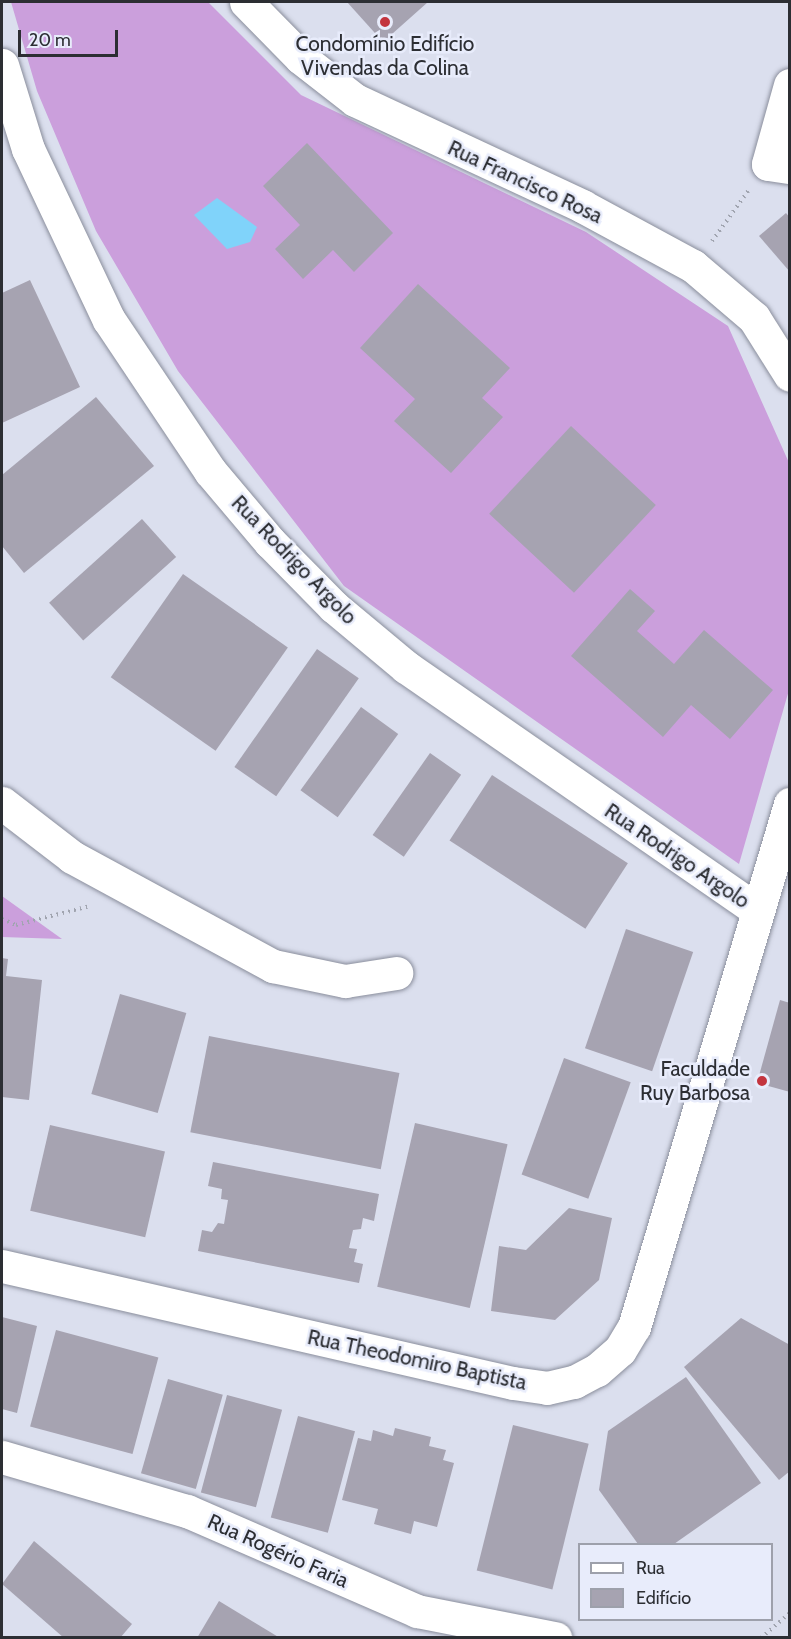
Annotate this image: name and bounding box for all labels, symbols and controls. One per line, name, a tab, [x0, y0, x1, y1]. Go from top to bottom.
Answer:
marker: Condomínio Edifício Vivendas da Colina	[378, 15, 392, 29]
scale bar	[21, 18, 122, 56]
text: 20 m	[29, 29, 71, 51]
place label: Condomínio Edifício Vivendas da Colina	[296, 31, 474, 81]
street label: Rua Francisco Rosa	[444, 135, 606, 229]
street label: Rua Rodrigo Argolo	[226, 490, 362, 630]
street label: Rua Rodrigo Argolo	[600, 798, 754, 914]
place label: Faculdade Ruy Barbosa	[640, 1056, 750, 1106]
marker: Faculdade Ruy Barbosa	[755, 1074, 769, 1088]
street label: Rua Theodomiro Baptista	[305, 1324, 529, 1396]
street label: Rua Rogério Faria	[204, 1509, 352, 1593]
legend	[578, 1543, 773, 1621]
text: Rua	[636, 1557, 665, 1579]
text: Edifício	[636, 1587, 691, 1609]

